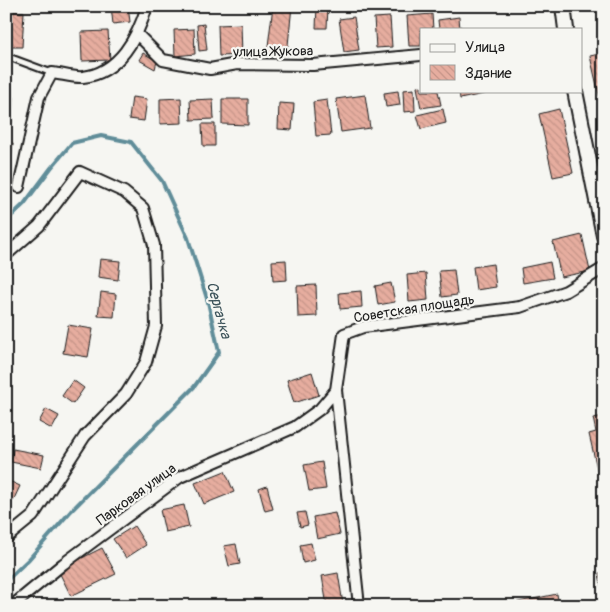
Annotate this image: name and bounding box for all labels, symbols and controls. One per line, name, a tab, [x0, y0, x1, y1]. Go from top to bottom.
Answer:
legend	[420, 28, 582, 92]
text: Улица	[465, 38, 505, 57]
street label: улица Жукова	[232, 42, 313, 61]
text: Здание	[465, 64, 512, 83]
water label: Сергачка	[202, 280, 235, 342]
street label: Советская площадь	[352, 291, 476, 326]
street label: Парковая улица	[93, 460, 179, 529]

